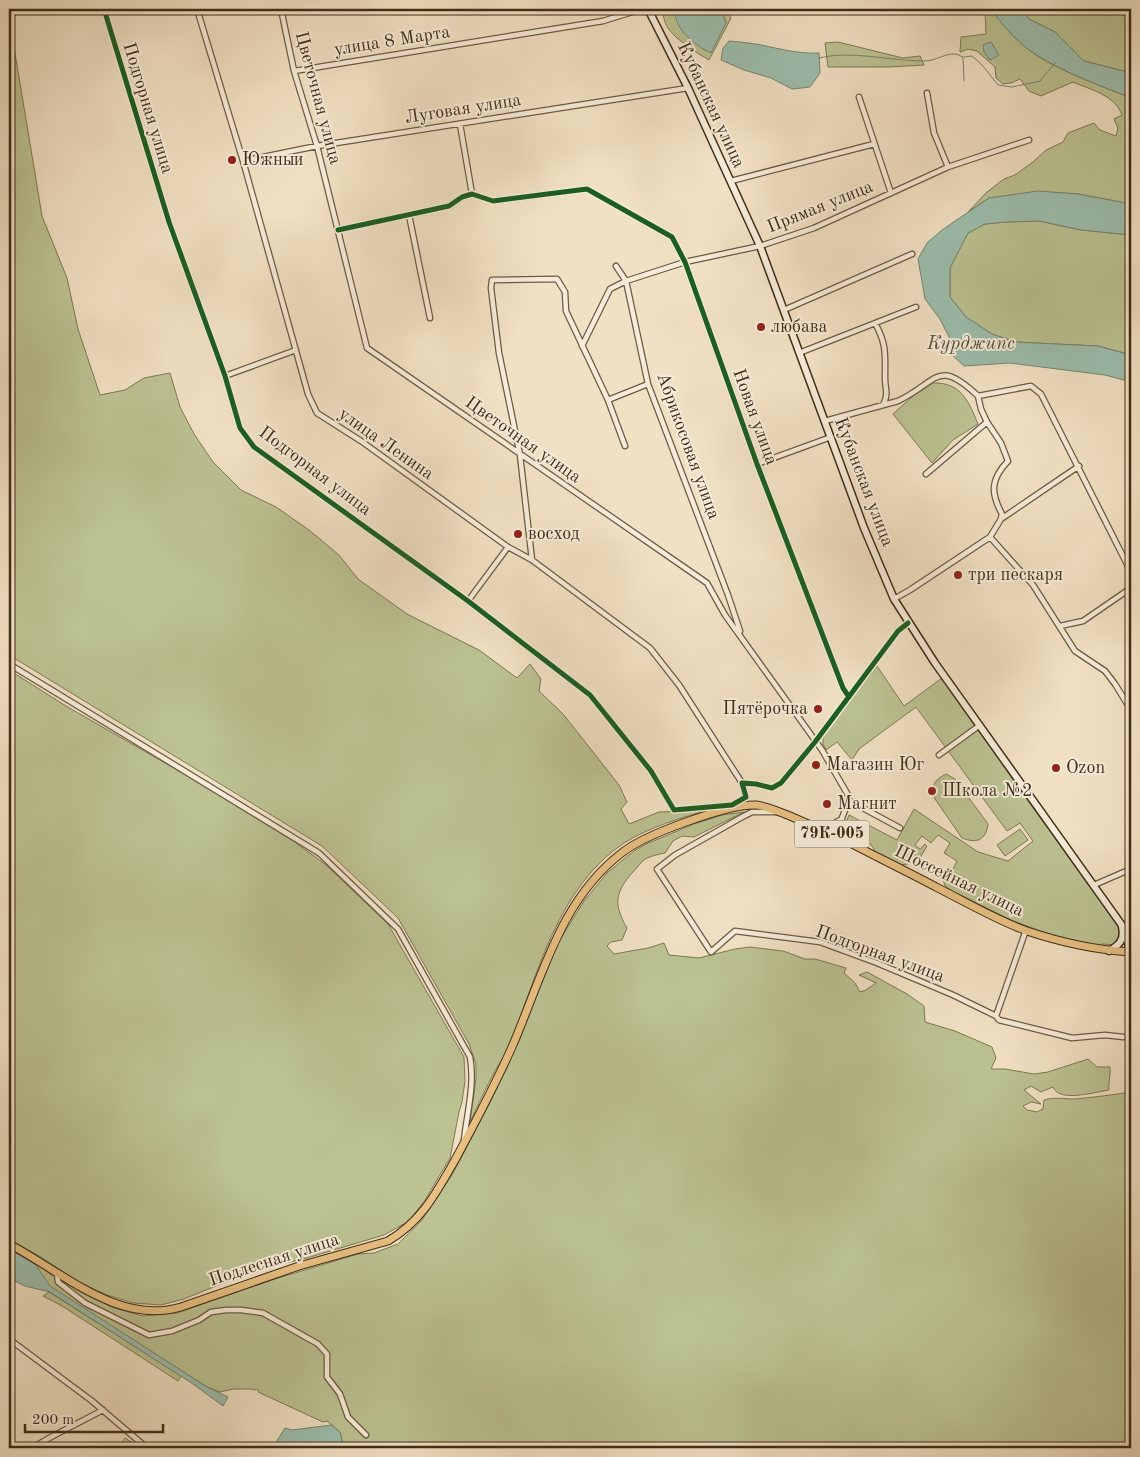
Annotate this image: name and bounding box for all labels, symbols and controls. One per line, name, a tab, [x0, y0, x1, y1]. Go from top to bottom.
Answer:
street label: улица 8 Марта	[333, 23, 451, 59]
street label: Цветочная улица	[292, 30, 344, 167]
street label: Кубанская улица	[674, 39, 748, 171]
street label: Подгорная улица	[120, 40, 176, 176]
street label: Луговая улица	[404, 91, 522, 127]
place label: Южныи	[242, 151, 303, 169]
marker: Южныи	[226, 154, 238, 166]
street label: Прямая улица	[764, 178, 876, 236]
place label: любава	[771, 318, 827, 336]
marker: любава	[755, 321, 767, 333]
water label: Курджипс	[926, 335, 1015, 354]
street label: Новая улица	[729, 366, 781, 468]
street label: Абрикосовая улица	[653, 370, 723, 522]
street label: Цветочная улица	[462, 393, 584, 487]
street label: улица Ленина	[335, 405, 437, 483]
street label: Кубанская улица	[831, 415, 897, 549]
street label: Подгорная улица	[255, 423, 375, 519]
place label: восход	[528, 525, 580, 543]
marker: восход	[512, 528, 524, 540]
place label: три пескаря	[968, 566, 1063, 584]
marker: три пескаря	[952, 569, 964, 581]
place label: Пятёрочка	[723, 700, 808, 718]
marker: Пятёрочка	[812, 703, 824, 715]
place label: Магазин Юг	[826, 756, 925, 774]
marker: Магазин Юг	[810, 759, 822, 771]
place label: Ozon	[1066, 759, 1105, 777]
marker: Ozon	[1050, 762, 1062, 774]
place label: Школа №2	[942, 782, 1032, 800]
marker: Школа №2	[926, 785, 938, 797]
place label: Магнит	[837, 795, 897, 813]
marker: Магнит	[821, 798, 833, 810]
road number: 79К-005	[794, 821, 870, 848]
street label: Шоссейная улица	[891, 842, 1027, 920]
street label: Подгорная улица	[813, 922, 947, 986]
street label: Подлесная улица	[207, 1230, 341, 1290]
scale bar	[25, 1402, 162, 1434]
text: 200 m	[32, 1413, 74, 1428]

